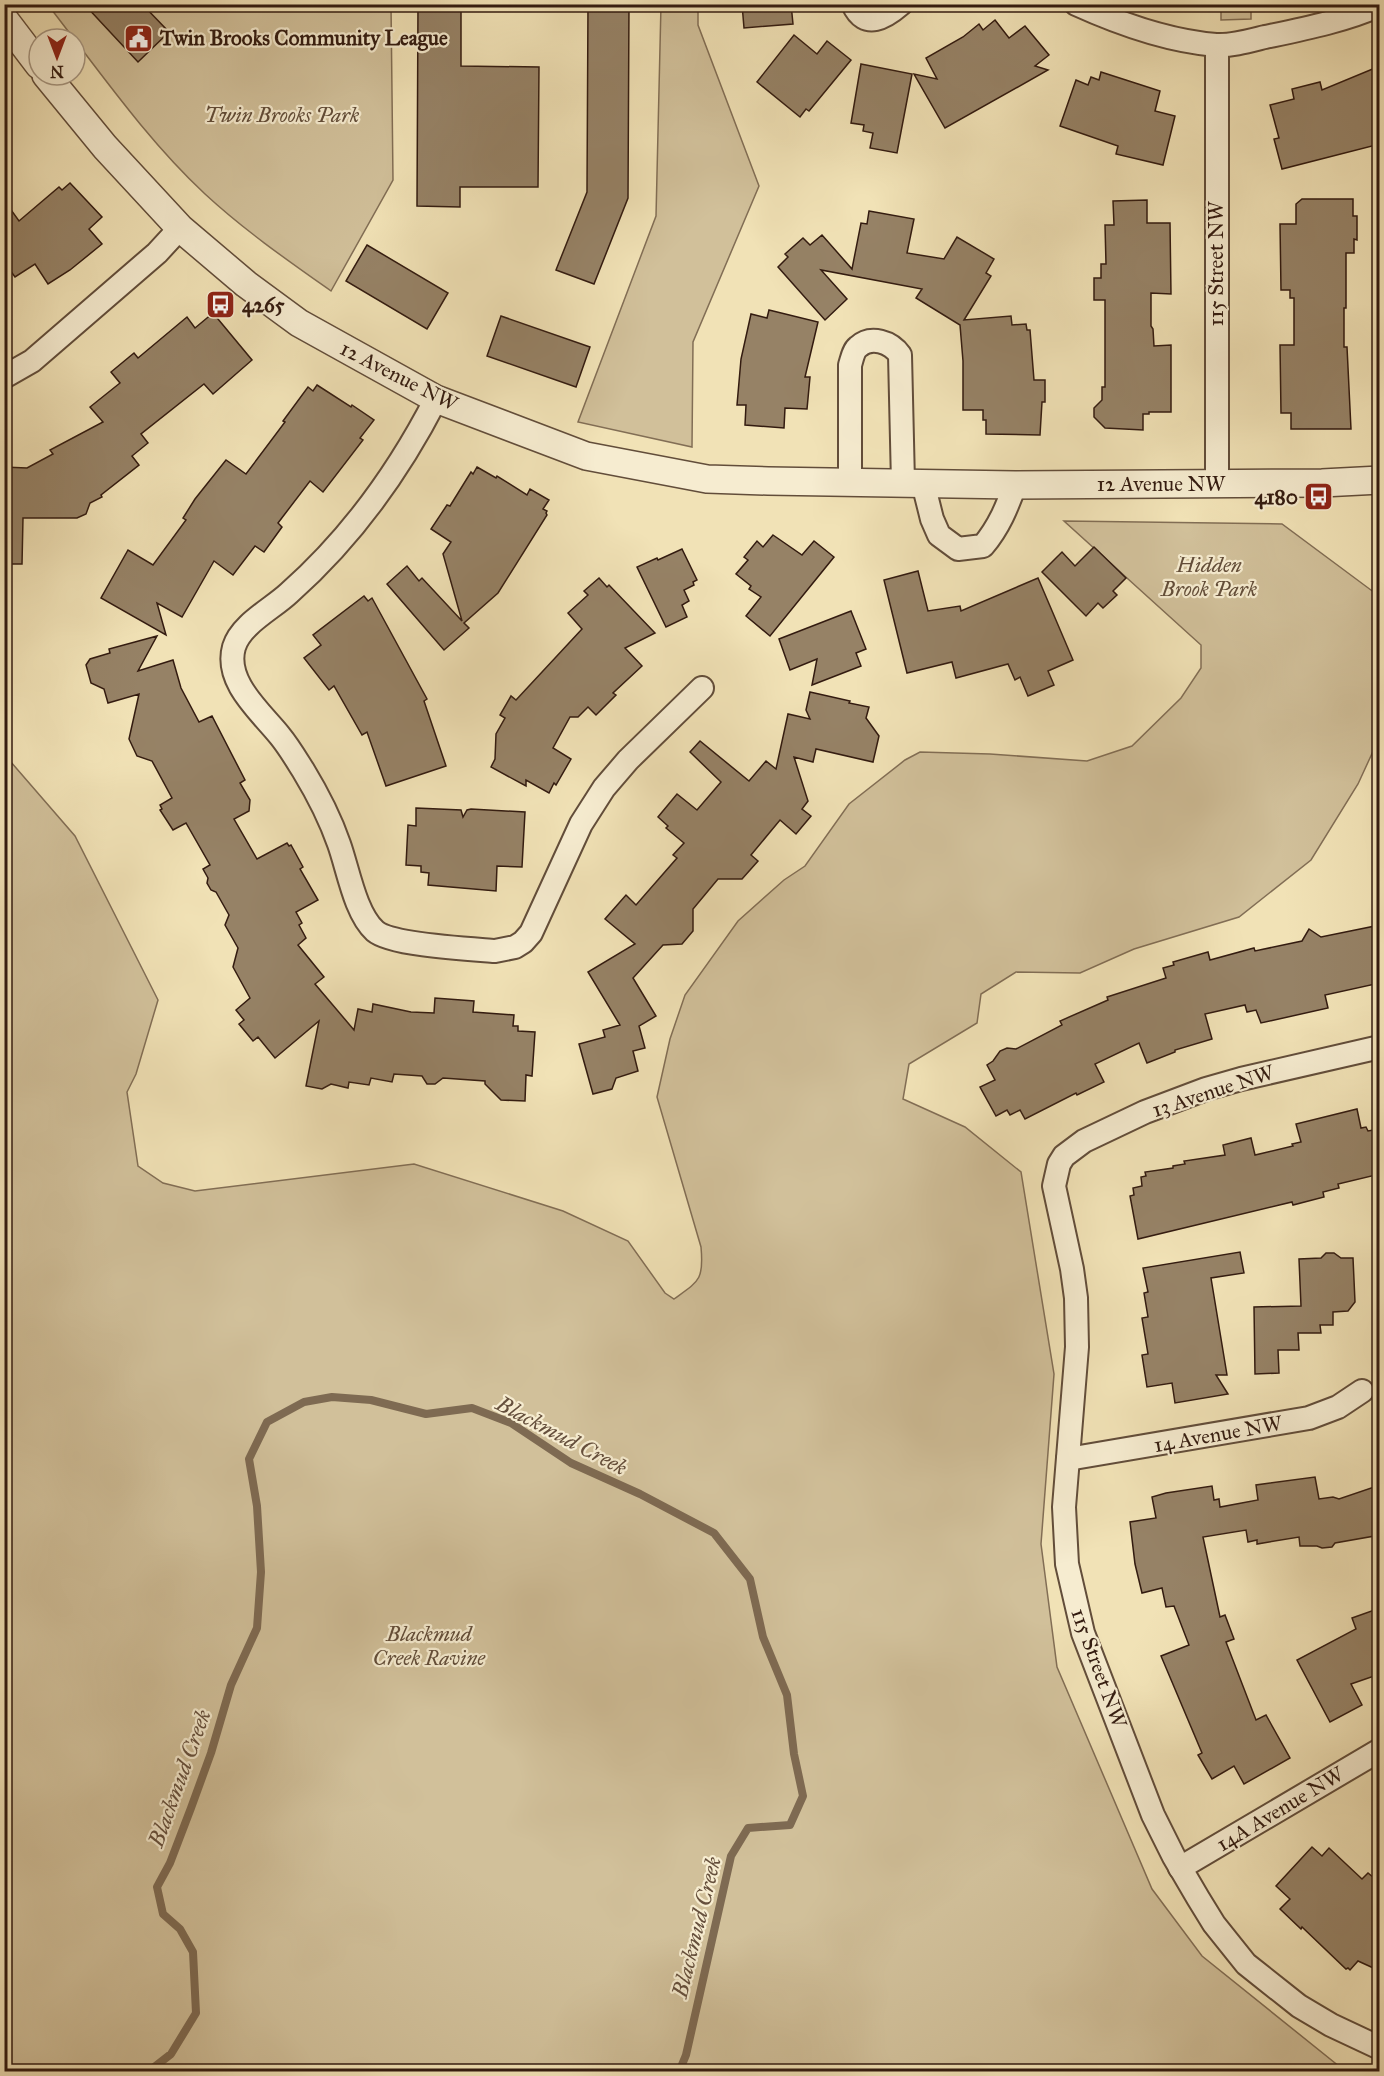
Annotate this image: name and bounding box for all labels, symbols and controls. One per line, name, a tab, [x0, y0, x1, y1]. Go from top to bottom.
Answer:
public building icon: Twin Brooks Community League	[123, 22, 155, 54]
place label: Twin Brooks Community League	[159, 25, 448, 51]
north arrow	[27, 27, 87, 87]
text: N	[50, 62, 64, 81]
park label: Twin Brooks Park	[205, 102, 360, 128]
street label: 115 Street NW	[1203, 200, 1229, 327]
bus stop icon: 4265	[205, 289, 237, 321]
place label: 4265	[242, 292, 285, 318]
street label: 12 Avenue NW	[336, 335, 463, 417]
street label: 12 Avenue NW	[1097, 471, 1226, 497]
bus stop icon: 4180	[1303, 481, 1335, 513]
place label: 4180	[1255, 484, 1298, 510]
park label: Hidden Brook Park	[1160, 552, 1258, 602]
street label: 13 Avenue NW	[1149, 1059, 1278, 1123]
water label: Blackmud Creek	[491, 1389, 632, 1481]
street label: 14 Avenue NW	[1152, 1410, 1285, 1458]
street label: 115 Street NW	[1065, 1605, 1133, 1732]
park label: Blackmud Creek Ravine	[373, 1621, 486, 1671]
water label: Blackmud Creek	[142, 1706, 217, 1851]
street label: 14A Avenue NW	[1212, 1760, 1349, 1857]
water label: Blackmud Creek	[666, 1854, 727, 2001]

